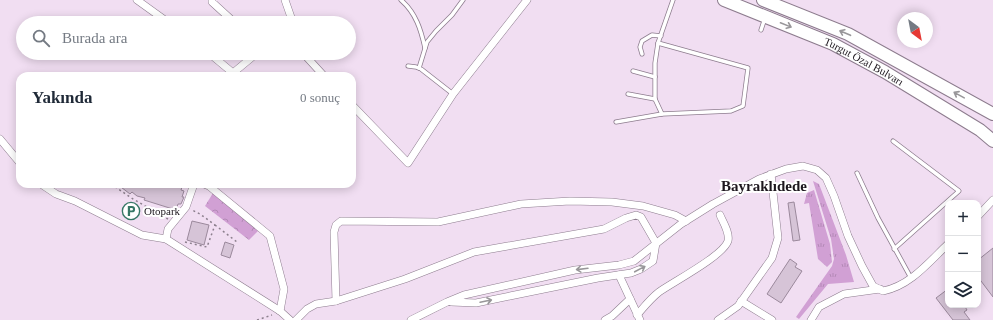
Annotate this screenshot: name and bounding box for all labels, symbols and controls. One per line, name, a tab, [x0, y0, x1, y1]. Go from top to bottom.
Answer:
north arrow	[897, 12, 933, 48]
search box	[16, 16, 356, 60]
one-way arrow	[780, 22, 792, 29]
icon: search	[30, 27, 52, 49]
one-way arrow	[840, 28, 852, 36]
text: Burada ara	[62, 30, 127, 46]
street label: Turgut Özal Bulvarı	[823, 35, 906, 88]
text: Yakında	[32, 88, 92, 107]
text: 0 sonuç	[300, 90, 340, 105]
one-way arrow	[953, 91, 965, 99]
district label: Bayraklıdede	[721, 178, 807, 194]
map controls	[945, 200, 981, 308]
button: +	[945, 200, 981, 236]
parking icon: Otopark	[121, 201, 141, 221]
place label: Otopark	[144, 205, 181, 217]
button: −	[945, 236, 981, 272]
one-way arrow	[634, 264, 646, 272]
one-way arrow	[576, 265, 589, 273]
button: layers	[945, 272, 981, 308]
one-way arrow	[479, 297, 492, 305]

